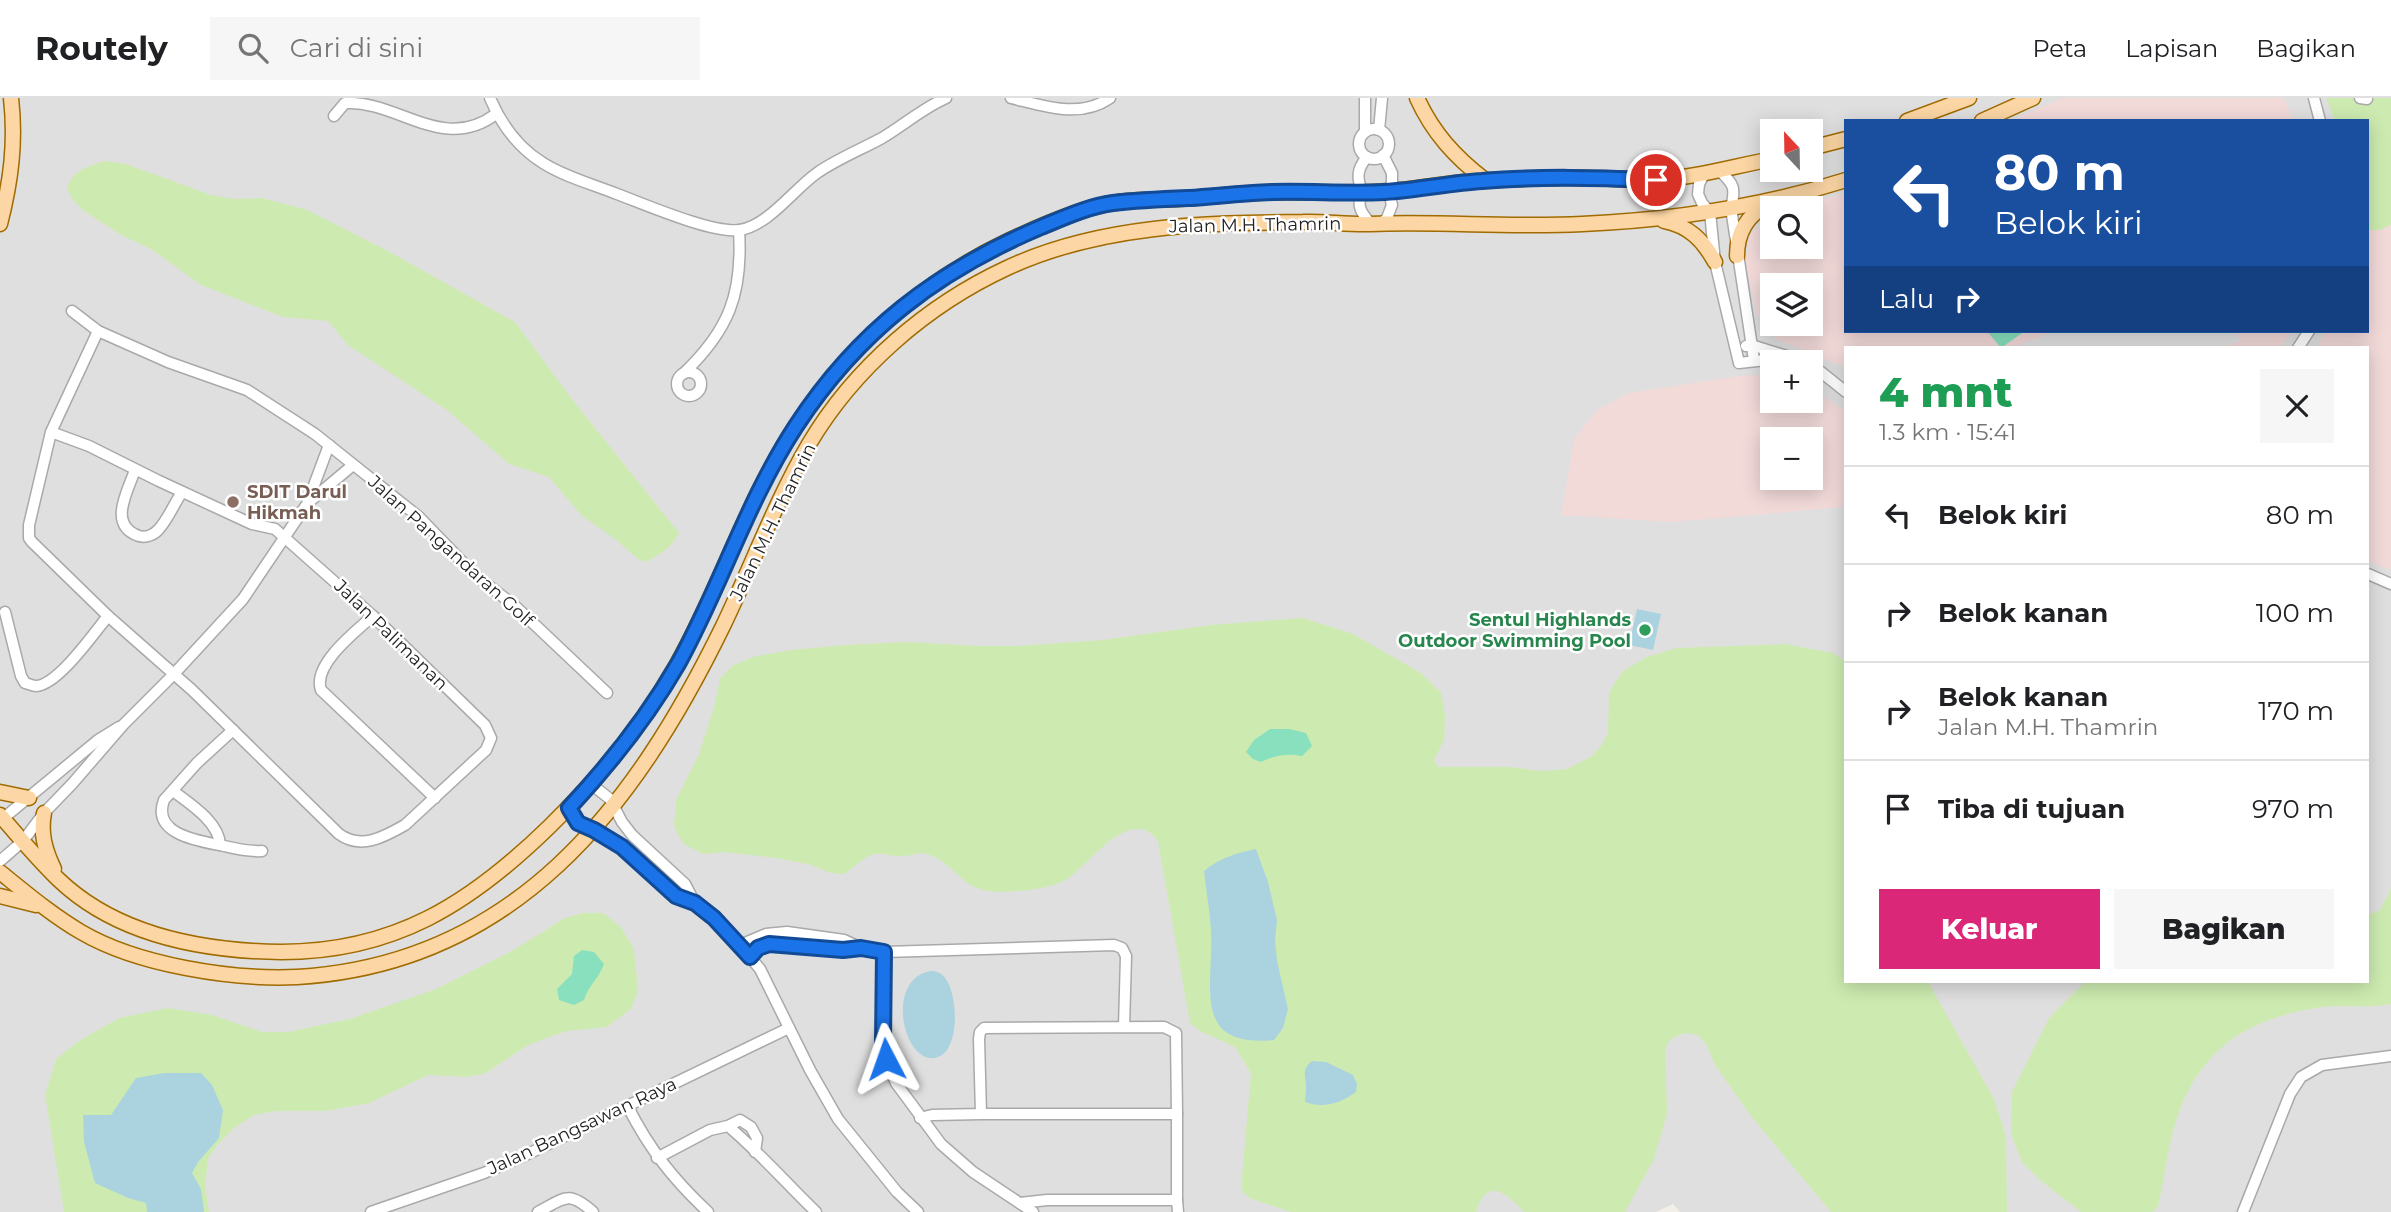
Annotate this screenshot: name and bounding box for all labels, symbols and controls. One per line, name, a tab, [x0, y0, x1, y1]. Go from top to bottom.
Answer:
search box	[210, 17, 700, 80]
text: Routely	[35, 28, 168, 68]
icon: search	[234, 29, 272, 67]
text: Cari di sini	[290, 32, 423, 64]
text: Peta	[2032, 34, 2087, 63]
text: Lapisan	[2125, 34, 2218, 63]
text: Bagikan	[2256, 34, 2356, 63]
north arrow	[1760, 119, 1824, 182]
map controls	[1760, 119, 1823, 490]
text: 80 m	[1994, 143, 2125, 202]
icon: left	[1879, 147, 1970, 238]
pin	[1626, 150, 1686, 210]
icon: arrive	[1637, 161, 1675, 199]
button: search	[1760, 196, 1823, 259]
text: Belok kiri	[1994, 203, 2143, 242]
street label: Jalan M.H. Thamrin	[1168, 212, 1341, 238]
button: layers	[1760, 273, 1823, 336]
icon: right	[1948, 280, 1986, 318]
text: Lalu	[1879, 283, 1934, 315]
button: +	[1760, 350, 1823, 413]
text: 4 mnt	[1879, 366, 2013, 418]
button: close	[2260, 369, 2334, 443]
text: 1.3 km · 15:41	[1879, 418, 2016, 446]
button: −	[1760, 427, 1823, 490]
street label: Jalan M.H. Thamrin	[725, 440, 821, 605]
street label: Jalan Pangandaran Golf	[363, 470, 539, 632]
place label: SDIT Darul Hikmah	[247, 481, 347, 524]
marker: SDIT Darul Hikmah	[225, 494, 241, 510]
icon: left	[1879, 496, 1917, 534]
text: Belok kiri	[1938, 499, 2067, 531]
text: 80 m	[2266, 499, 2334, 531]
street label: Jalan Palimanan	[329, 574, 452, 695]
icon: right	[1879, 594, 1917, 632]
text: Belok kanan	[1938, 597, 2108, 629]
text: 100 m	[2256, 597, 2334, 629]
place label: Sentul Highlands Outdoor Swimming Pool	[1398, 609, 1631, 652]
marker: Sentul Highlands Outdoor Swimming Pool	[1637, 622, 1653, 638]
text: Belok kanan	[1938, 681, 2108, 713]
icon: right	[1879, 692, 1917, 730]
text: 170 m	[2258, 695, 2334, 727]
text: Jalan M.H. Thamrin	[1938, 713, 2158, 741]
icon: arrive	[1879, 790, 1917, 828]
text: Tiba di tujuan	[1938, 793, 2125, 825]
text: 970 m	[2252, 793, 2334, 825]
button: Keluar	[1879, 889, 2100, 969]
button: Bagikan	[2114, 889, 2334, 969]
position arrow	[849, 1022, 923, 1096]
street label: Jalan Bangsawan Raya	[483, 1072, 680, 1180]

